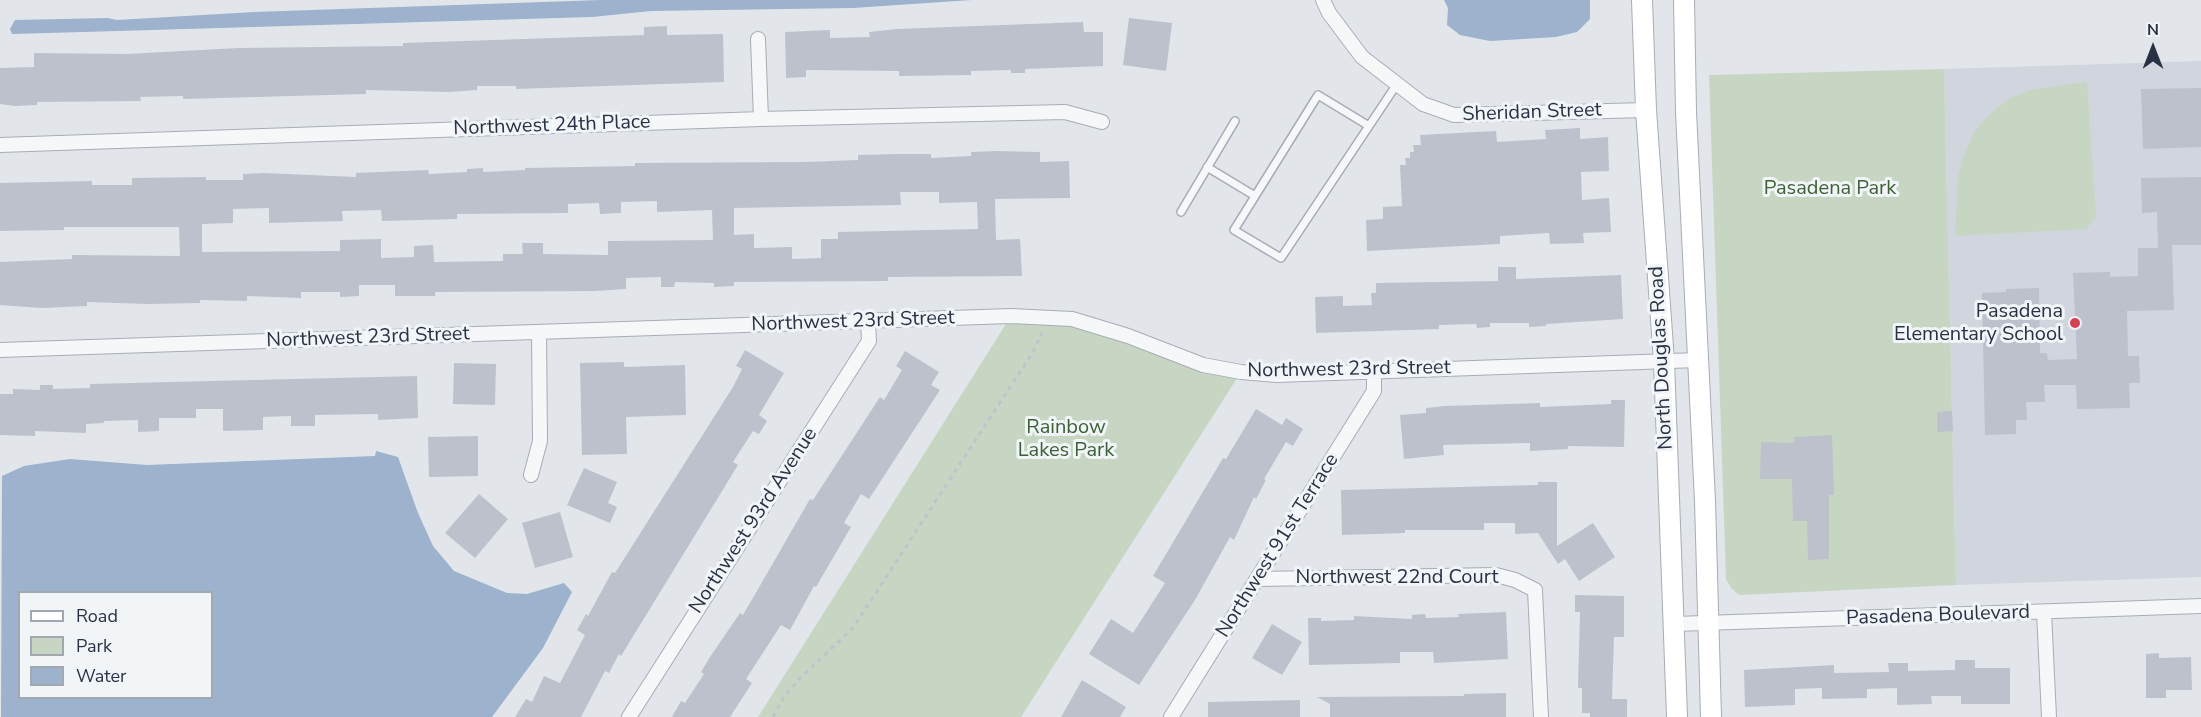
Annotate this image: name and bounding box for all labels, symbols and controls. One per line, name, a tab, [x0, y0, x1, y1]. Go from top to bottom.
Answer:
north arrow	[2123, 18, 2183, 78]
text: N	[2147, 19, 2159, 41]
street label: Sheridan Street	[1462, 99, 1602, 127]
street label: Northwest 24th Place	[453, 111, 651, 141]
park label: Pasadena Park	[1764, 177, 1896, 201]
street label: North Douglas Road	[1645, 266, 1679, 450]
place label: Pasadena Elementary School	[1894, 300, 2063, 347]
street label: Northwest 23rd Street	[751, 306, 955, 338]
marker: Pasadena Elementary School	[2068, 316, 2082, 330]
street label: Northwest 23rd Street	[266, 322, 470, 354]
street label: Northwest 23rd Street	[1247, 356, 1451, 384]
park label: Rainbow Lakes Park	[1018, 416, 1114, 463]
street label: Northwest 93rd Avenue	[685, 424, 823, 618]
street label: Northwest 91st Terrace	[1212, 450, 1344, 642]
street label: Northwest 22nd Court	[1296, 566, 1498, 590]
legend	[18, 591, 213, 699]
street label: Pasadena Boulevard	[1846, 601, 2030, 631]
text: Road	[76, 604, 118, 628]
text: Park	[76, 634, 112, 658]
text: Water	[76, 664, 127, 688]

